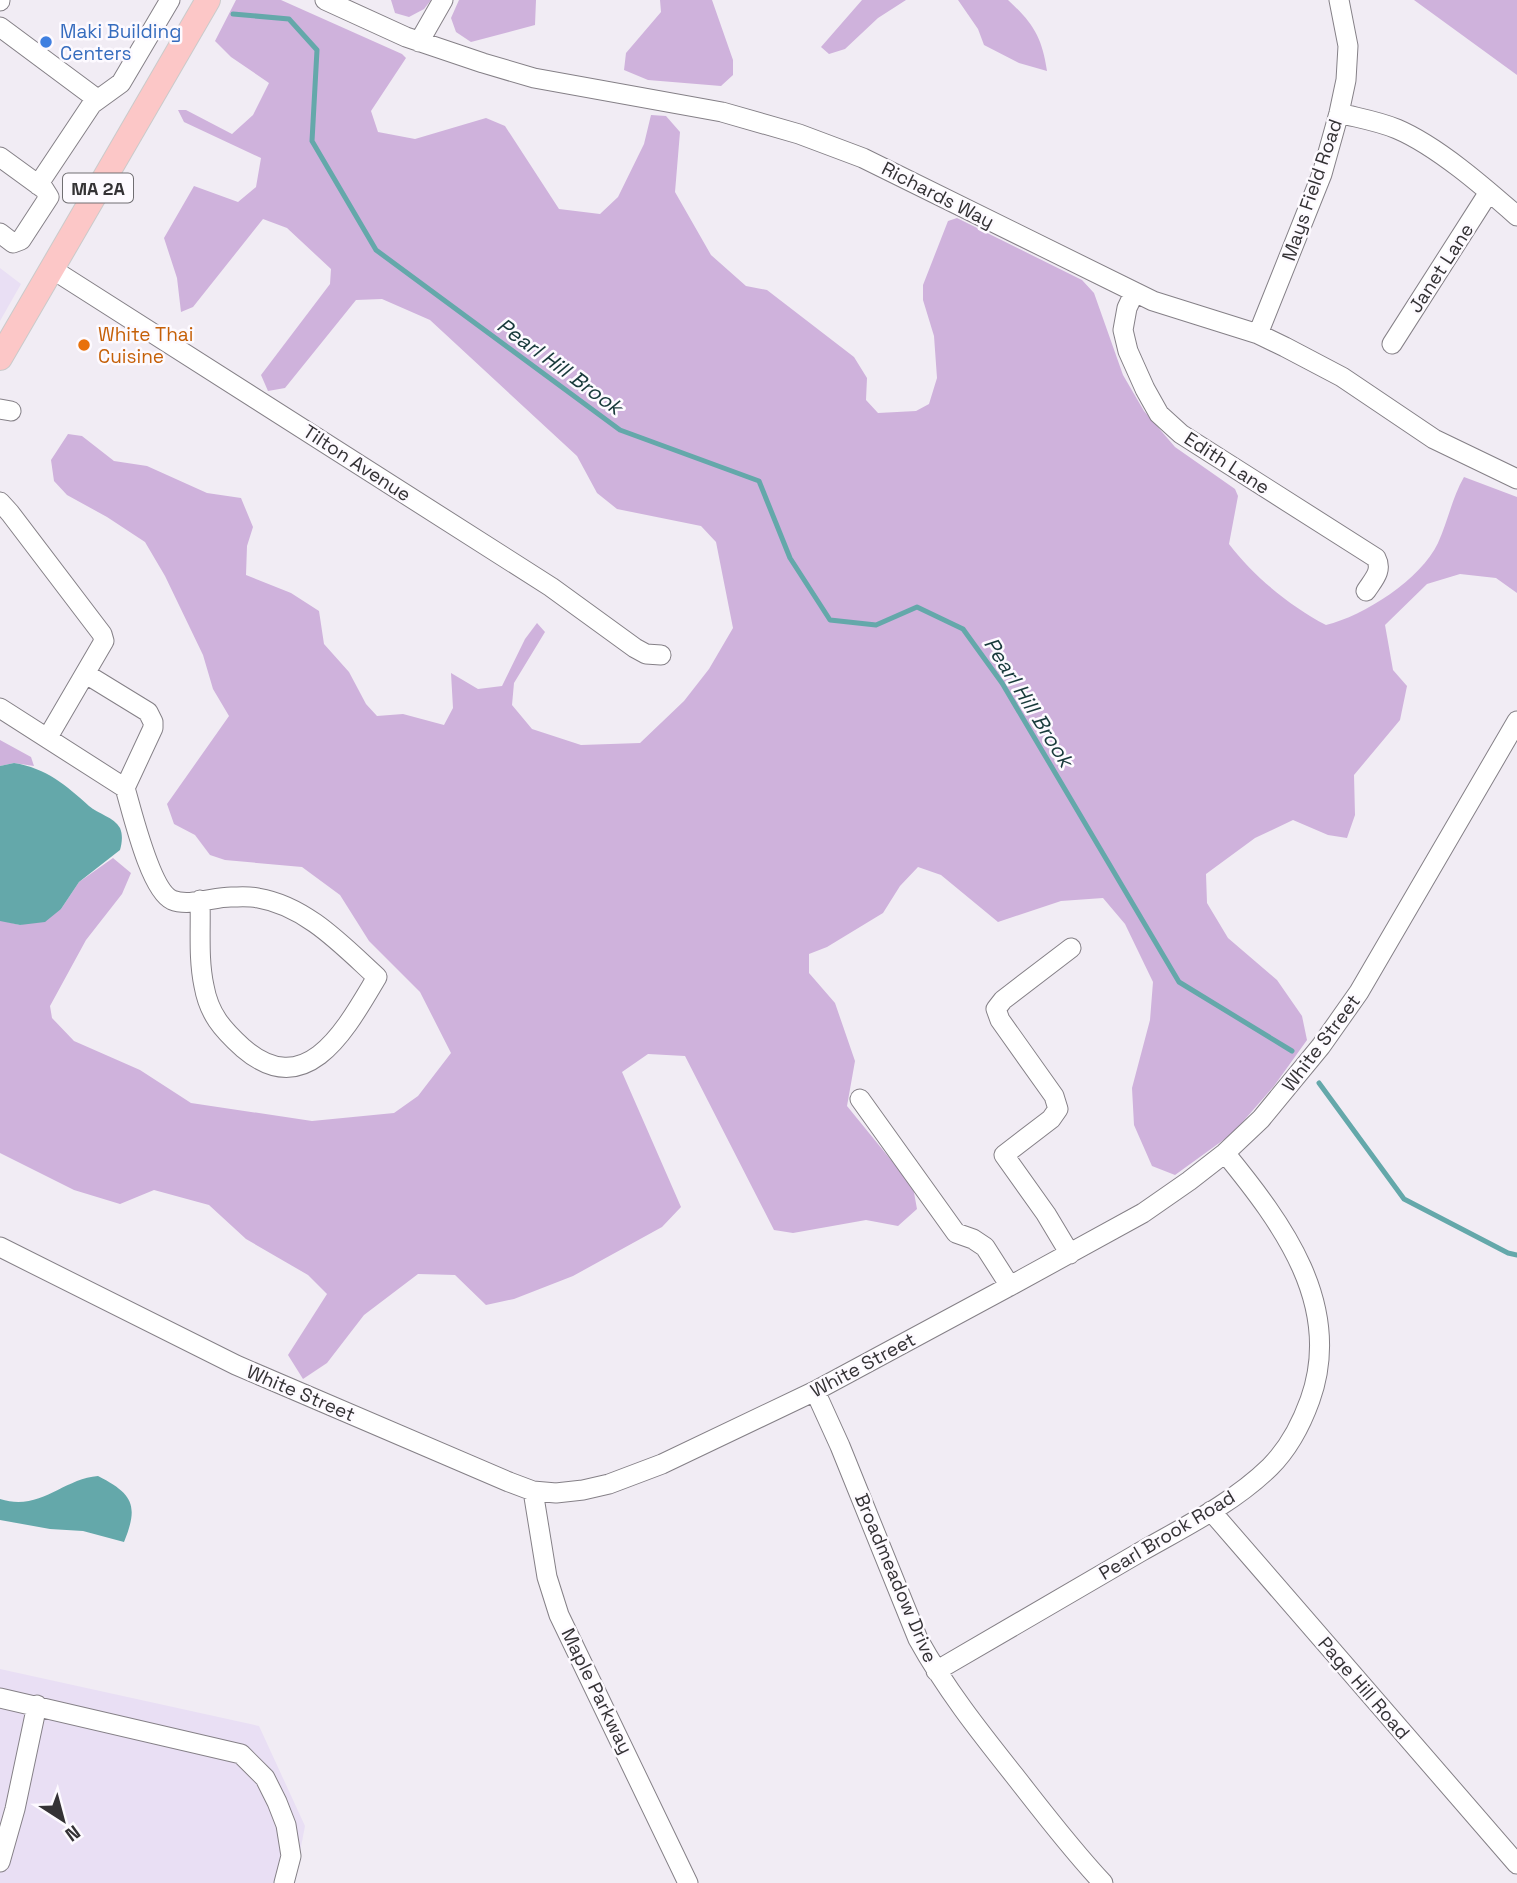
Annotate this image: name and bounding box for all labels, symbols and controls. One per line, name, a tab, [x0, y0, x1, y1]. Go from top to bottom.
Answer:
place label: Maki Building Centers	[60, 19, 181, 66]
marker: Maki Building Centers	[38, 34, 54, 50]
street label: Mays Field Road	[1276, 116, 1348, 264]
street label: Richards Way	[877, 156, 999, 234]
road number: MA 2A	[63, 174, 133, 202]
street label: Janet Lane	[1403, 218, 1479, 318]
water label: Pearl Hill Brook	[492, 311, 630, 422]
place label: White Thai Cuisine	[98, 322, 193, 369]
marker: White Thai Cuisine	[76, 337, 92, 353]
street label: Tilton Avenue	[298, 419, 416, 507]
street label: Edith Lane	[1179, 426, 1275, 500]
water label: Pearl Hill Brook	[978, 632, 1081, 774]
street label: White Street	[1276, 989, 1366, 1097]
street label: White Street	[806, 1327, 920, 1403]
street label: White Street	[243, 1359, 359, 1427]
street label: Pearl Brook Road	[1094, 1484, 1240, 1586]
street label: Broadmeadow Drive	[849, 1489, 943, 1667]
street label: Maple Parkway	[556, 1624, 638, 1758]
street label: Page Hill Road	[1313, 1631, 1415, 1745]
north arrow	[28, 1785, 98, 1855]
text: N	[60, 1819, 85, 1847]

